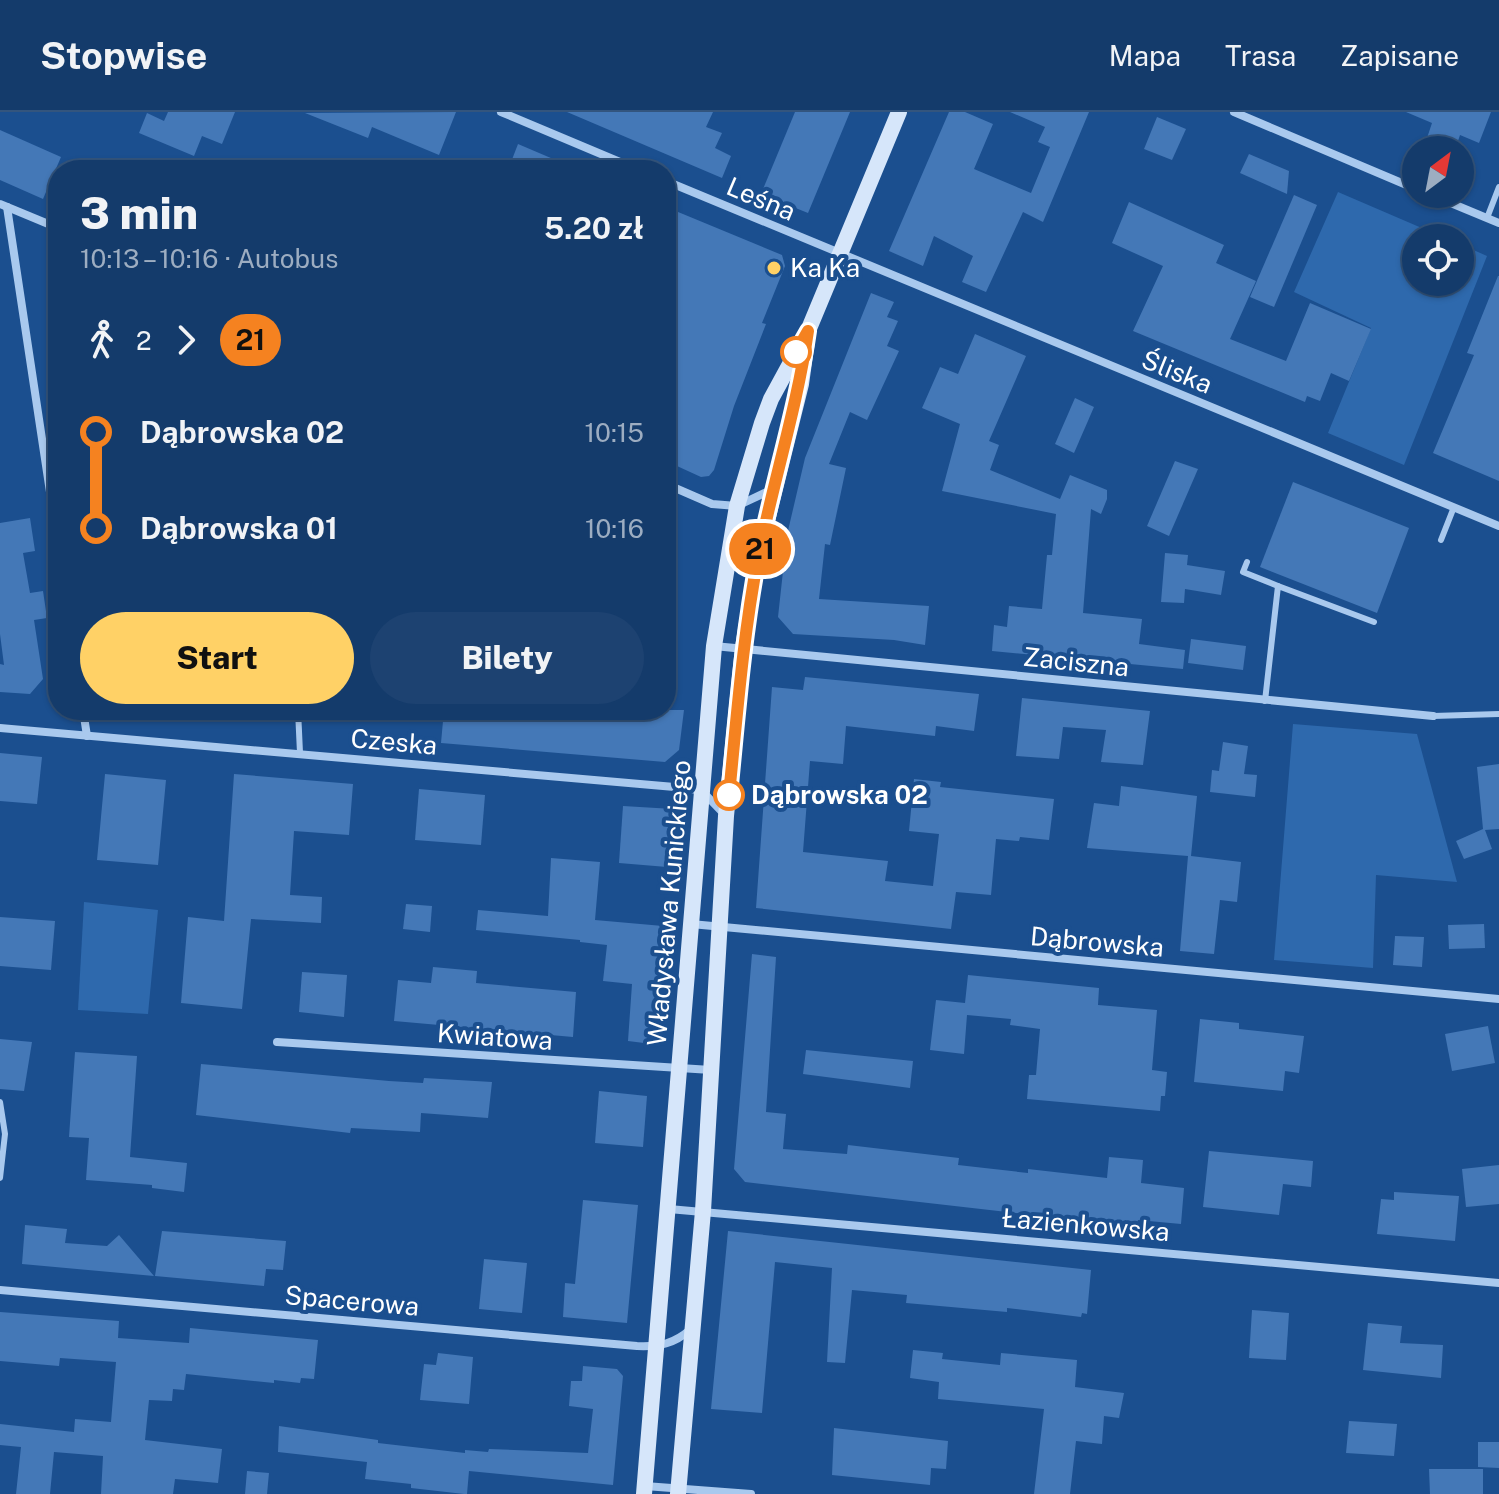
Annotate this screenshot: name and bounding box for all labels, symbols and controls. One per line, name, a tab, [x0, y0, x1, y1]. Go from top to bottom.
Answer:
text: Stopwise	[40, 33, 207, 78]
text: Mapa	[1109, 39, 1181, 72]
text: Trasa	[1225, 39, 1296, 72]
text: Zapisane	[1340, 39, 1459, 72]
north arrow	[1402, 136, 1474, 208]
map controls	[1402, 136, 1474, 296]
street label: Leśna	[722, 170, 800, 227]
text: 3 min	[80, 187, 198, 239]
text: 5.20 zł	[544, 210, 644, 246]
button: locate	[1402, 224, 1474, 296]
text: 10:13 – 10:16 · Autobus	[80, 243, 338, 274]
place label: Ka Ka	[790, 252, 860, 283]
marker: Ka Ka	[765, 259, 783, 277]
icon: walk	[80, 318, 124, 362]
icon: forward	[164, 318, 208, 362]
text: 21	[236, 323, 265, 356]
text: 2	[136, 325, 152, 356]
unlabelled marker	[781, 337, 811, 367]
street label: Śliska	[1137, 343, 1217, 400]
text: Dąbrowska 02	[140, 414, 344, 450]
text: 10:15	[584, 417, 644, 448]
text: Dąbrowska 01	[140, 510, 338, 546]
text: 10:16	[585, 513, 644, 544]
line badge: 21	[724, 523, 796, 575]
text: 21	[745, 532, 775, 565]
button: Start	[80, 612, 354, 704]
button: Bilety	[370, 612, 644, 704]
street label: Zaciszna	[1022, 641, 1131, 682]
street label: Czeska	[350, 722, 439, 761]
street label: Władysława Kunickiego	[641, 759, 696, 1047]
place label: Dąbrowska 02	[751, 779, 928, 810]
marker: Dąbrowska 02	[714, 780, 744, 810]
street label: Dąbrowska	[1029, 920, 1165, 963]
street label: Kwiatowa	[436, 1017, 554, 1056]
street label: Łazienkowska	[1001, 1202, 1171, 1247]
street label: Spacerowa	[284, 1279, 420, 1322]

